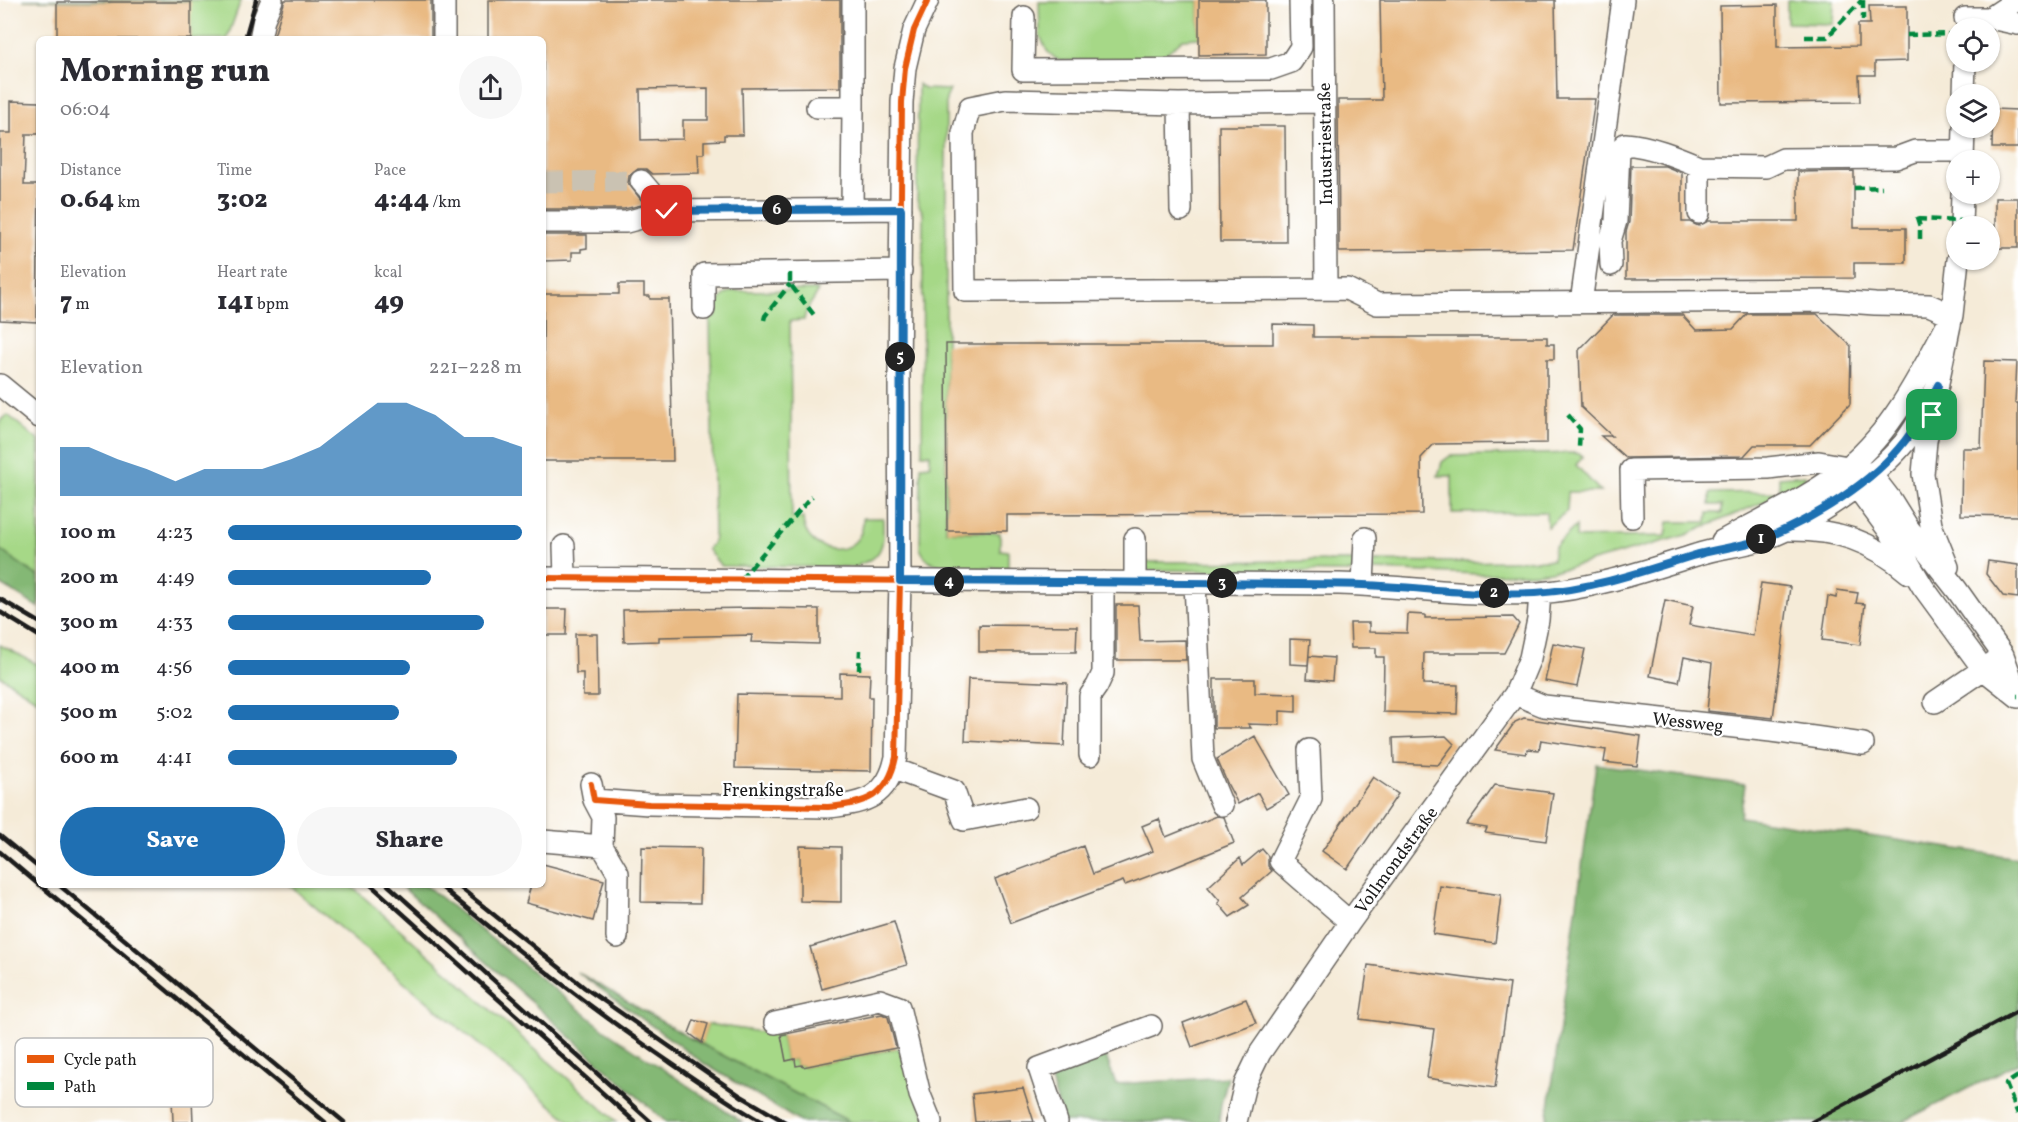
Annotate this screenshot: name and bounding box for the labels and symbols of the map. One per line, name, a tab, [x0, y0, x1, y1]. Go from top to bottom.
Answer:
street label: Industriestraße	[1313, 82, 1340, 206]
pin	[641, 185, 692, 236]
pin: 6	[762, 195, 792, 225]
pin: 5	[885, 342, 915, 372]
pin	[1906, 389, 1957, 440]
pin: 1	[1746, 524, 1776, 554]
pin: 4	[934, 567, 964, 597]
pin: 3	[1207, 568, 1237, 598]
pin: 2	[1479, 578, 1509, 608]
street label: Wessweg	[1651, 707, 1725, 740]
street label: Frenkingstraße	[722, 779, 844, 804]
street label: Vollmondstraße	[1350, 802, 1445, 920]
legend	[15, 1038, 213, 1107]
text: Cycle path	[64, 1050, 137, 1072]
text: Path	[64, 1077, 96, 1099]

